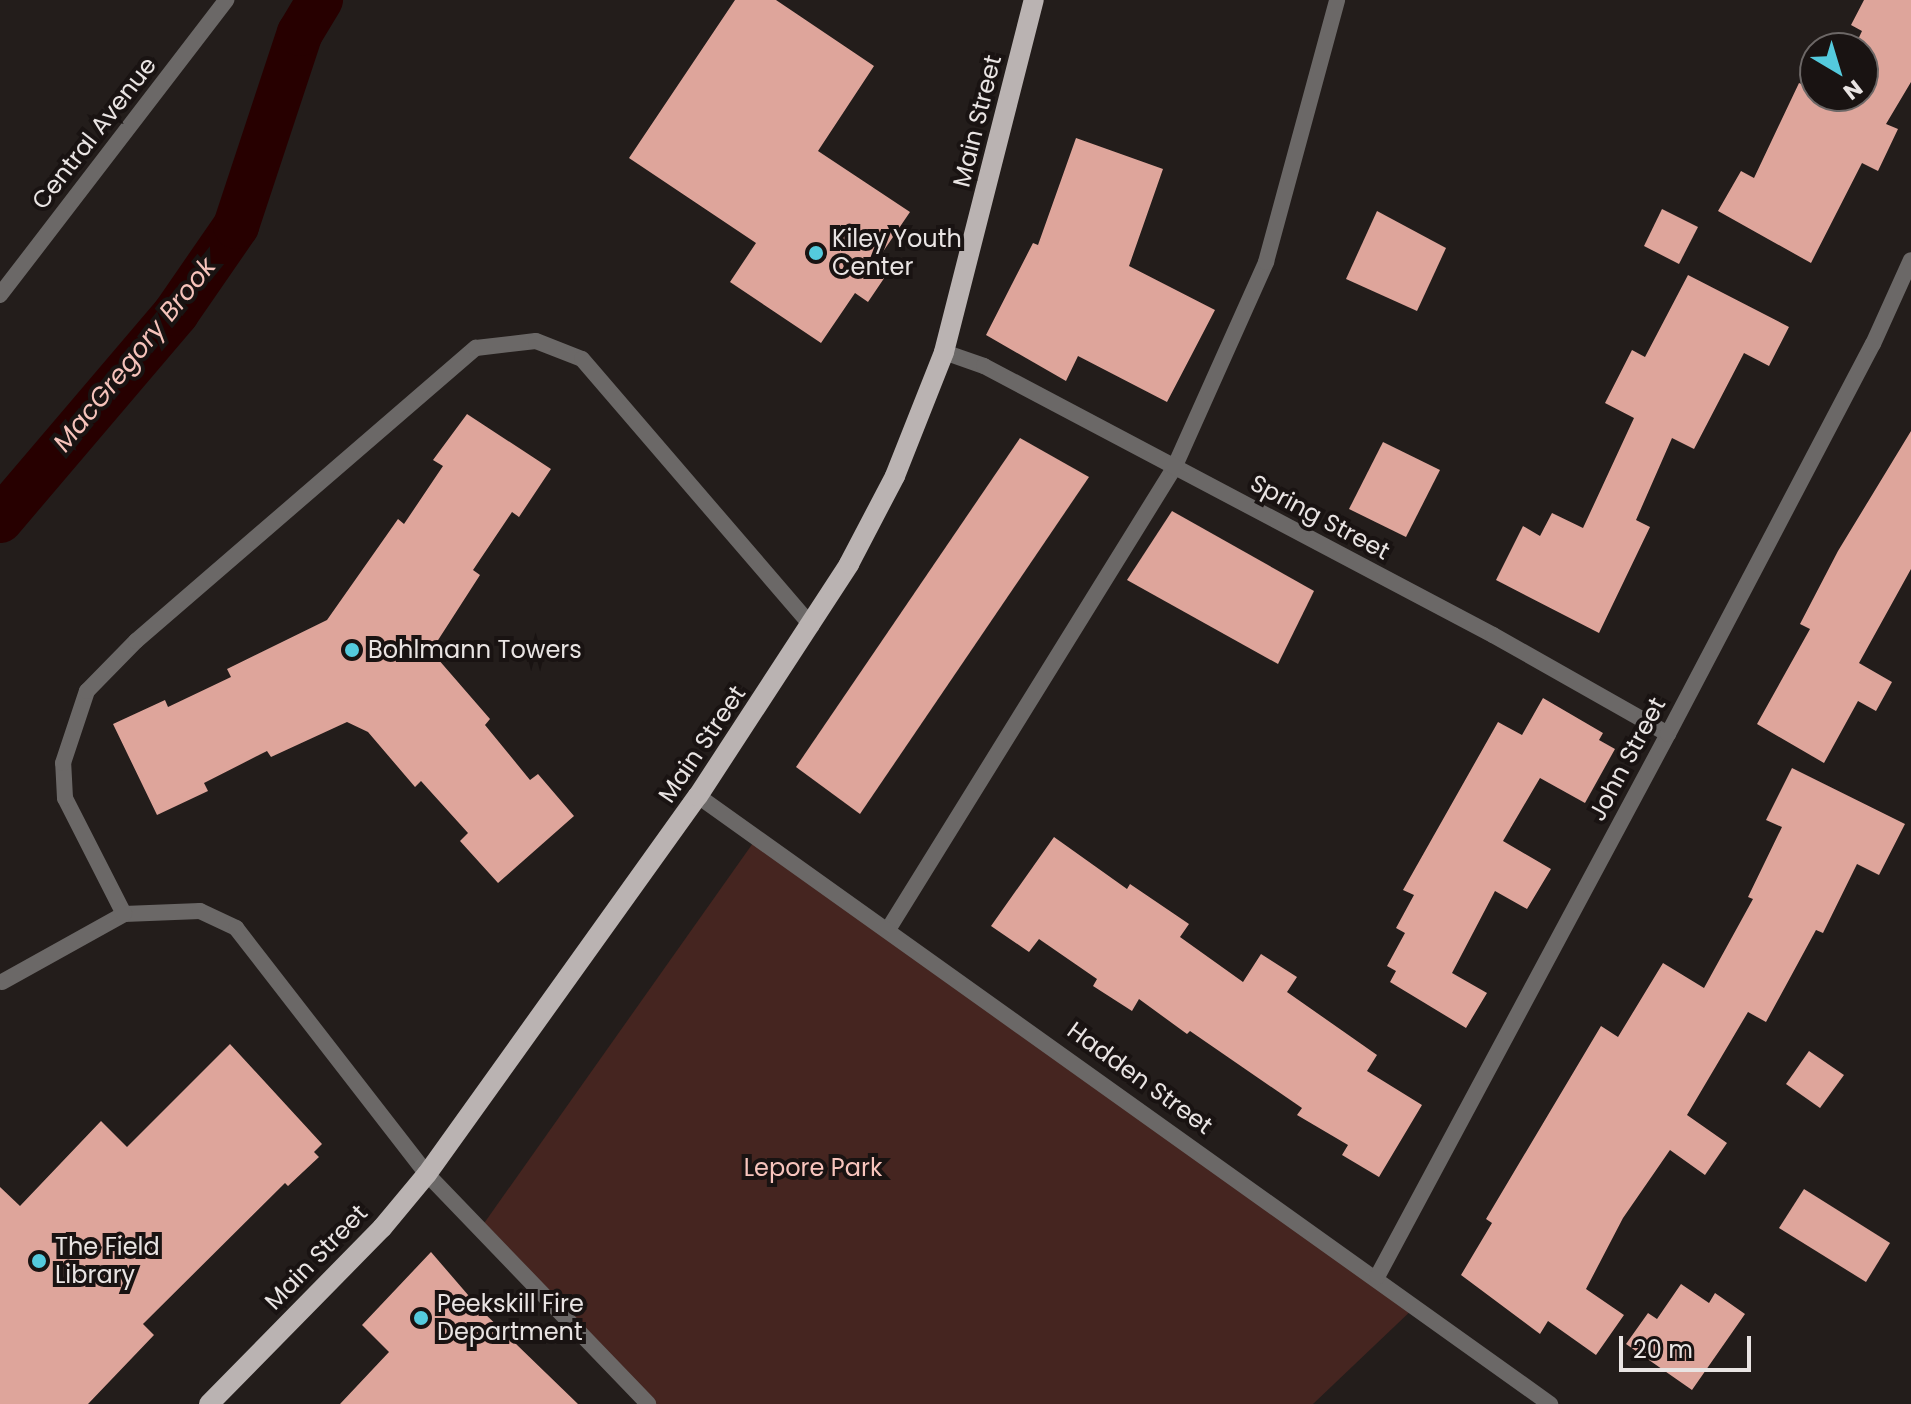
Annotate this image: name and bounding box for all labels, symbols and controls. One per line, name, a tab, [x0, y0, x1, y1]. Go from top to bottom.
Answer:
north arrow	[1799, 32, 1879, 112]
street label: Central Avenue	[26, 51, 162, 215]
street label: Main Street	[947, 52, 1007, 190]
text: N	[1837, 72, 1869, 107]
place label: Kiley Youth Center	[832, 225, 962, 281]
marker: Kiley Youth Center	[807, 244, 825, 262]
water label: MacGregory Brook	[47, 252, 223, 458]
street label: Spring Street	[1246, 468, 1394, 566]
place label: Bohlmann Towers	[368, 636, 582, 664]
marker: Bohlmann Towers	[343, 641, 361, 659]
street label: Main Street	[652, 680, 752, 808]
street label: John Street	[1582, 692, 1672, 826]
street label: Hadden Street	[1062, 1016, 1218, 1140]
park label: Lepore Park	[744, 1154, 882, 1182]
street label: Main Street	[259, 1199, 373, 1315]
place label: The Field Library	[55, 1233, 160, 1289]
marker: The Field Library	[30, 1252, 48, 1270]
place label: Peekskill Fire Department	[437, 1290, 584, 1346]
marker: Peekskill Fire Department	[412, 1309, 430, 1327]
scale bar	[1623, 1320, 1755, 1370]
text: 20 m	[1633, 1333, 1693, 1366]

